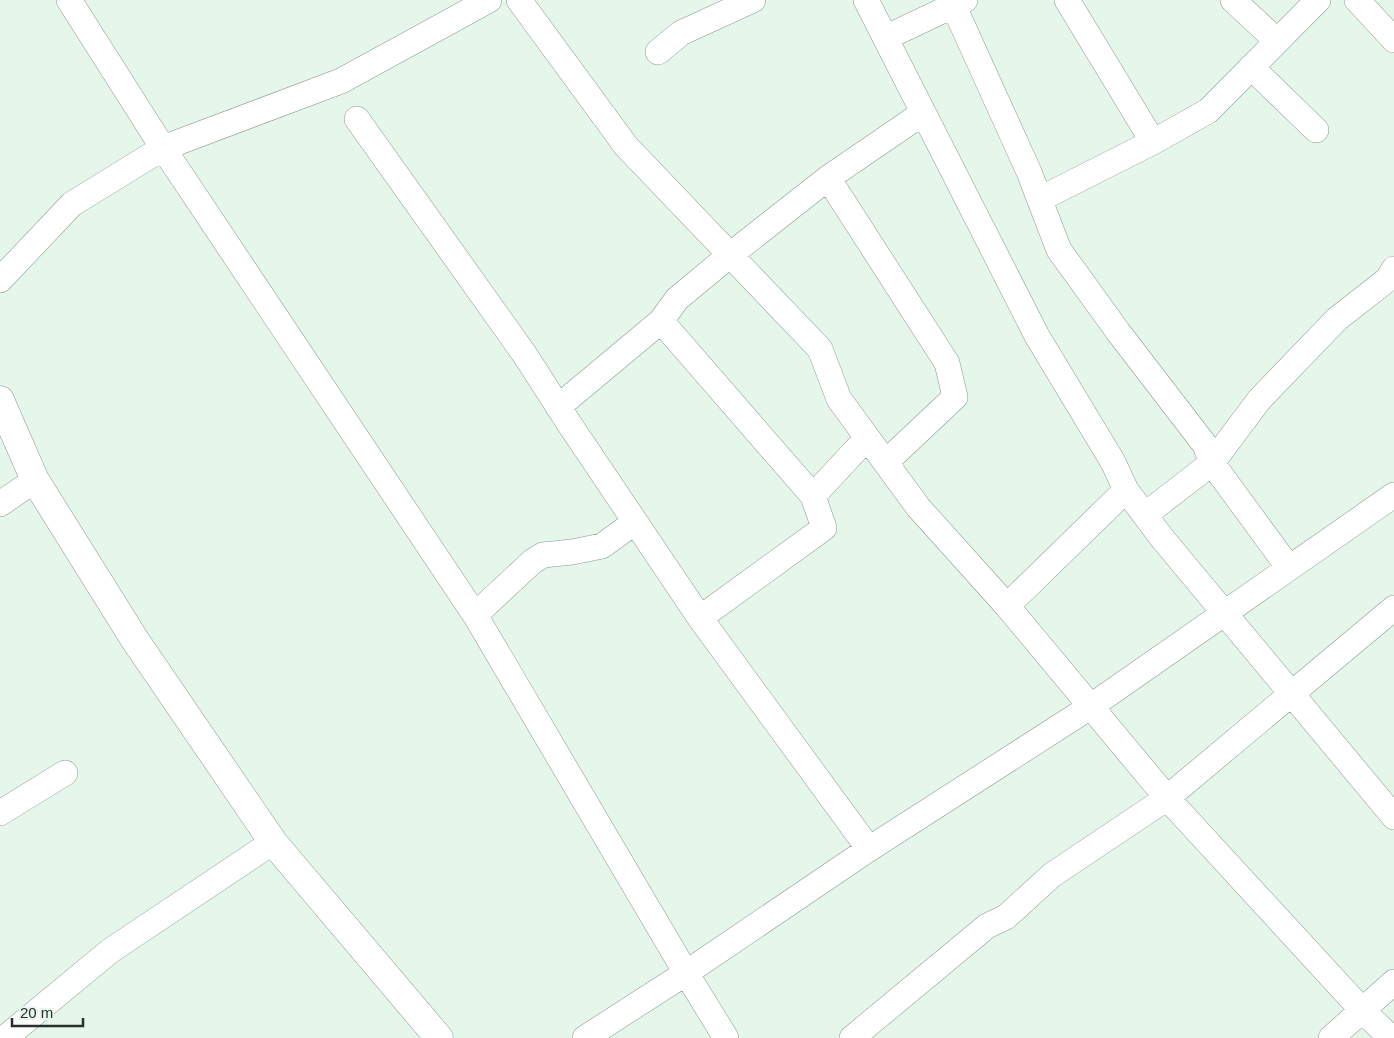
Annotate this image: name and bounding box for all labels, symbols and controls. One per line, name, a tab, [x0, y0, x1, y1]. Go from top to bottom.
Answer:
scale bar	[12, 996, 84, 1028]
text: 20 m	[20, 1004, 53, 1021]

